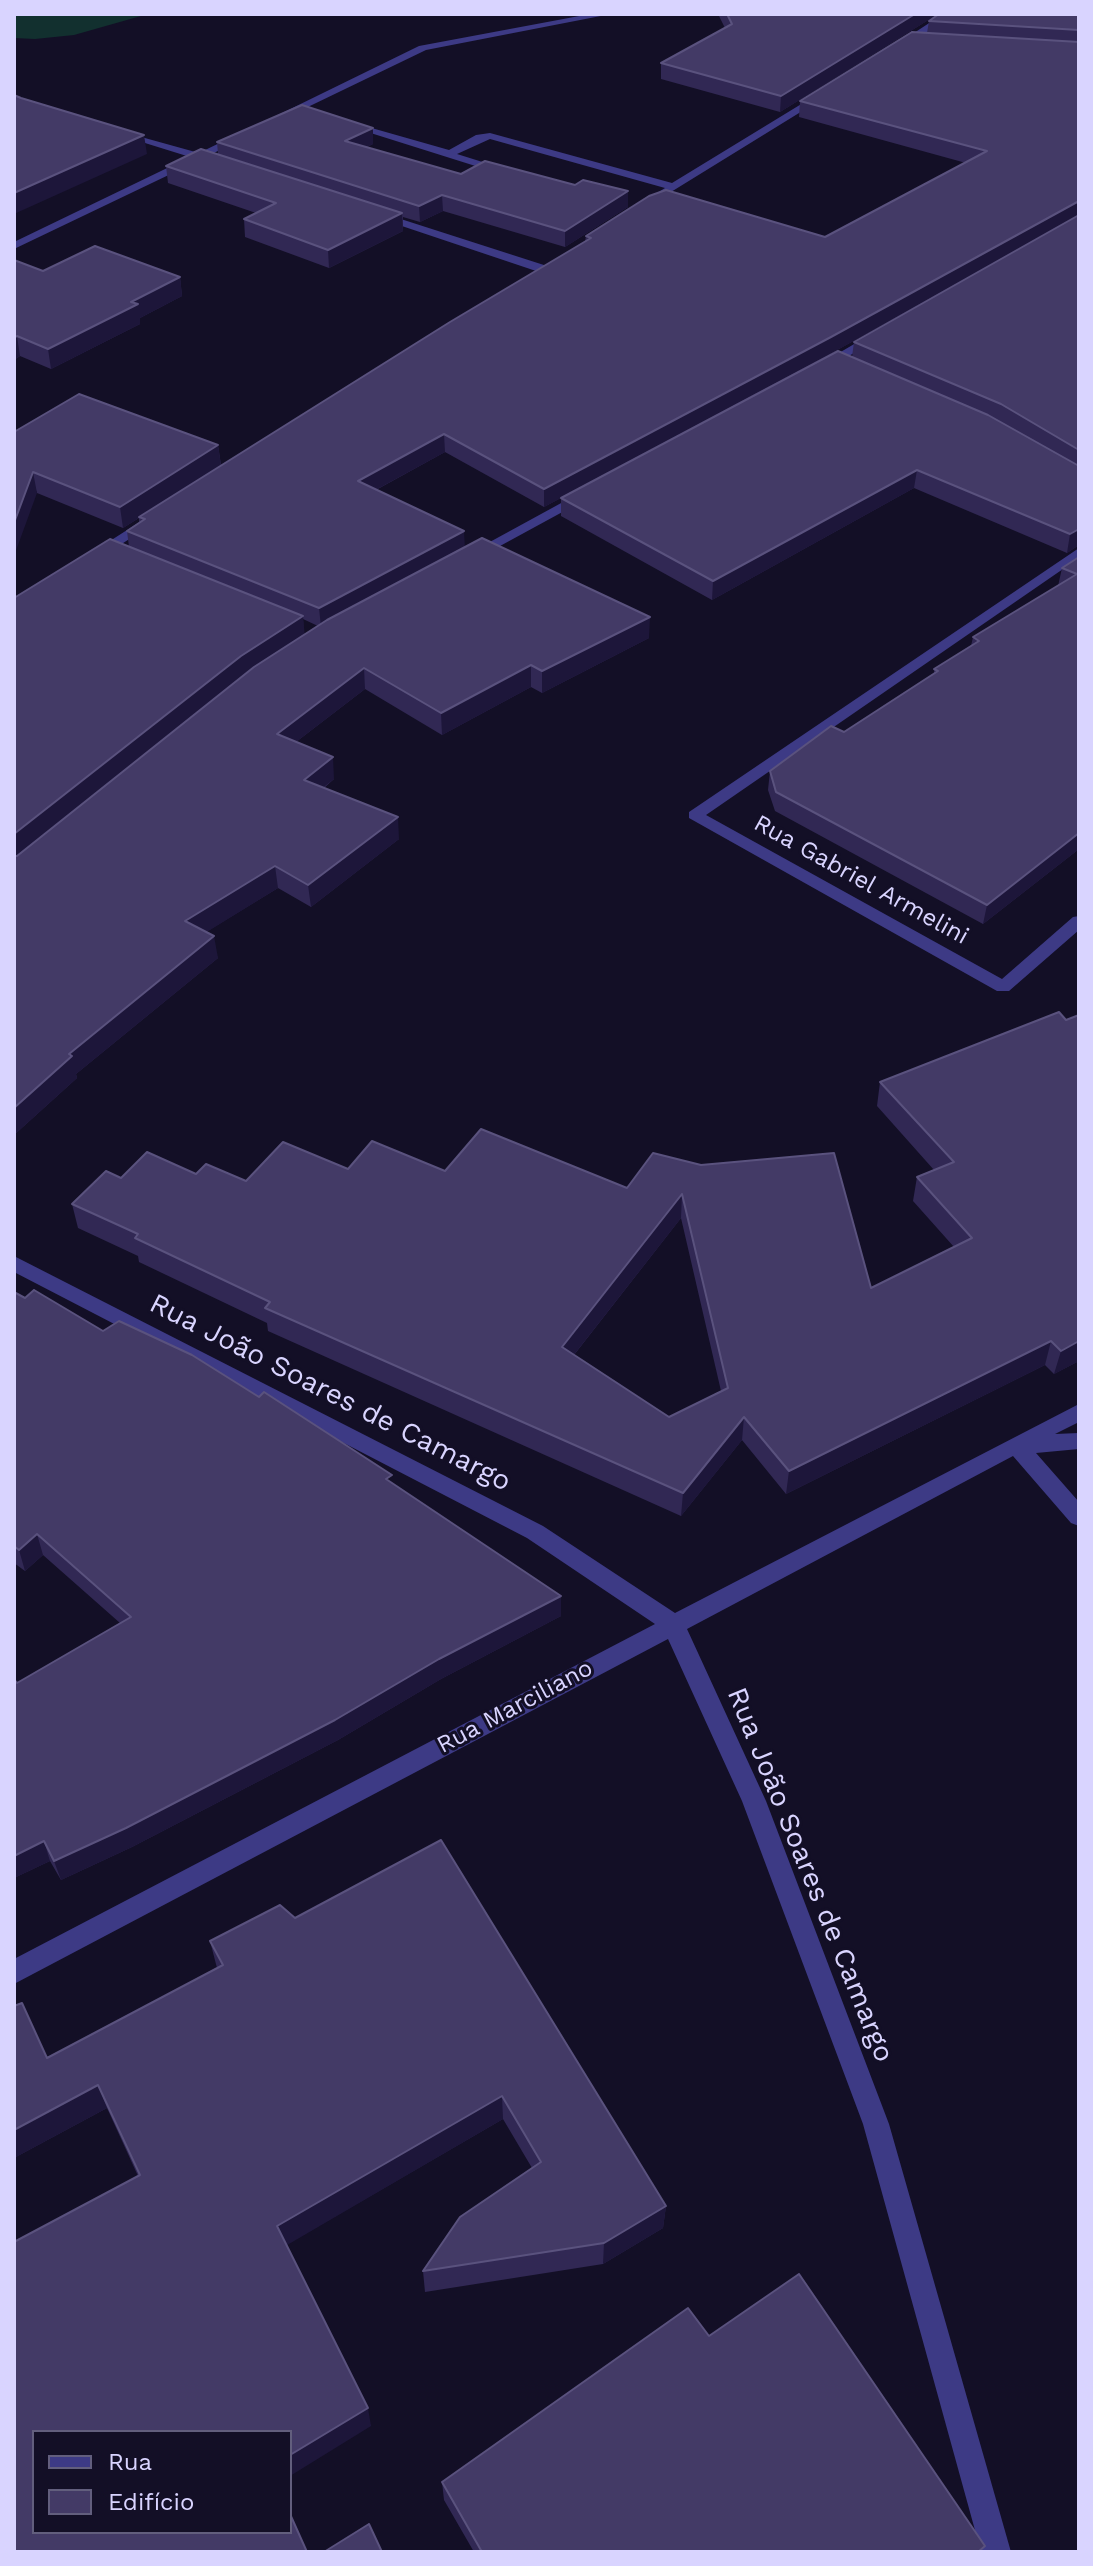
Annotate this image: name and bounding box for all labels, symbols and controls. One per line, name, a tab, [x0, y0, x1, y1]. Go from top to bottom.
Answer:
street label: Rua Gabriel Armelini	[749, 809, 973, 951]
street label: Rua João Soares de Camargo	[144, 1287, 516, 1499]
street label: Rua Marciliano	[432, 1654, 598, 1760]
street label: Rua João Soares de Camargo	[719, 1683, 901, 2067]
legend	[32, 2430, 292, 2534]
text: Rua	[108, 2448, 152, 2476]
text: Edifício	[108, 2488, 194, 2516]

